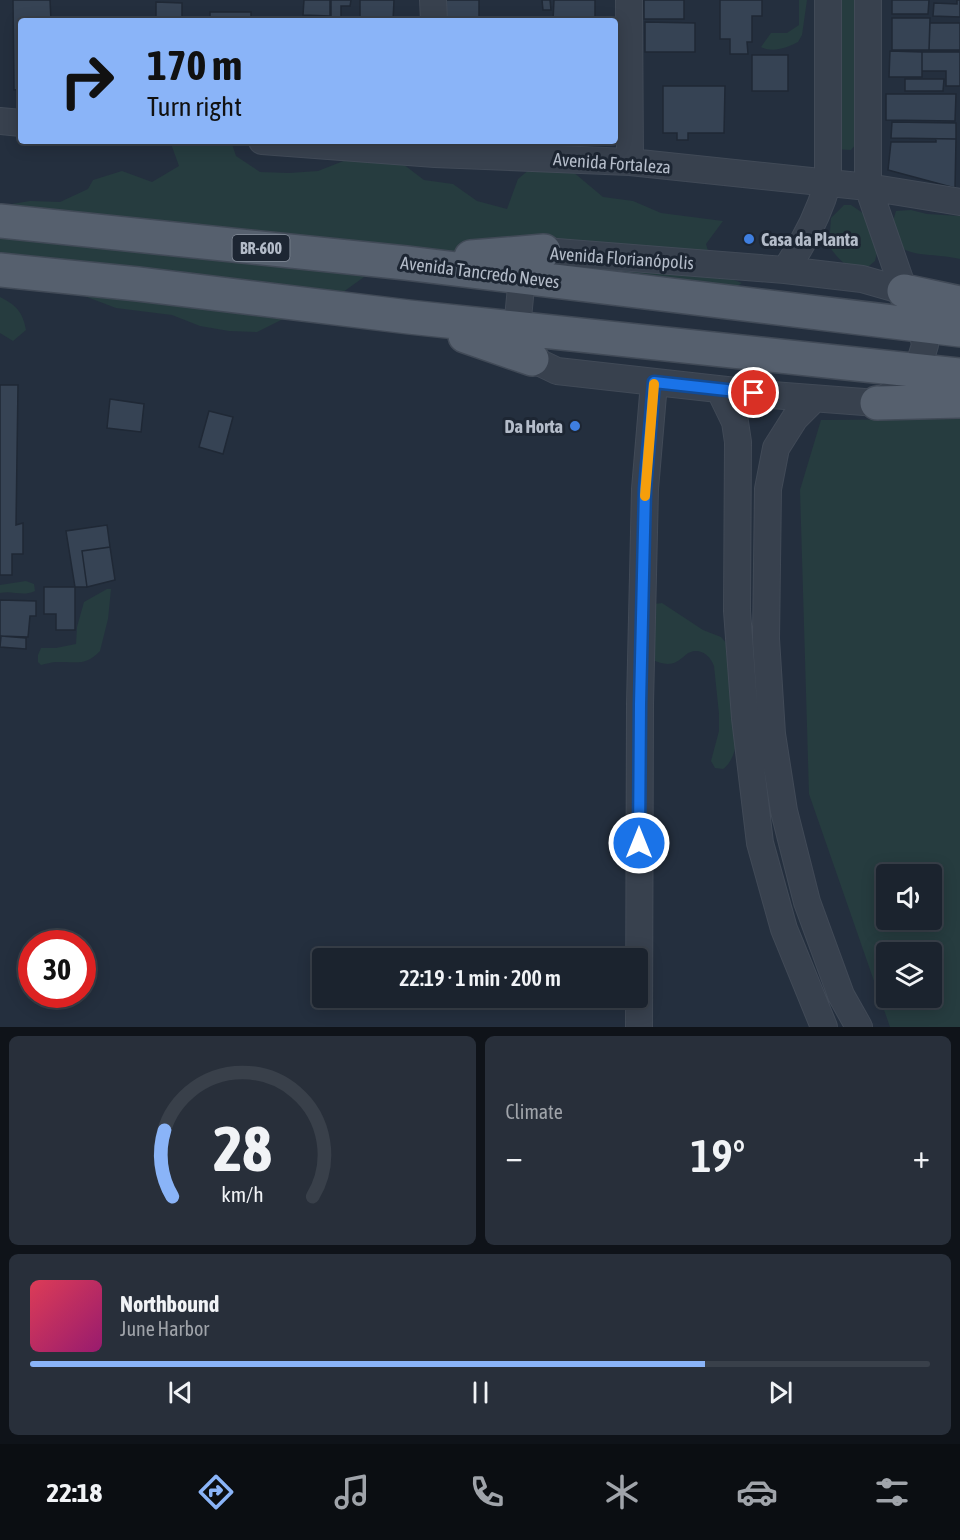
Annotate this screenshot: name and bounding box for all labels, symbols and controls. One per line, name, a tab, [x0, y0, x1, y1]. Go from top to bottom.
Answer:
text: 170 m	[147, 41, 242, 89]
icon: right	[48, 42, 126, 120]
text: Turn right	[147, 91, 242, 122]
street label: Avenida Fortaleza	[552, 148, 672, 178]
place label: Casa da Planta	[761, 229, 858, 250]
marker: Casa da Planta	[742, 232, 756, 246]
road number: BR-600	[232, 235, 290, 261]
street label: Avenida Florianópolis	[549, 243, 695, 273]
street label: Avenida Tancredo Neves	[399, 252, 561, 292]
pin	[728, 367, 779, 418]
icon: arrive	[737, 376, 770, 409]
place label: Da Horta	[504, 416, 563, 437]
marker: Da Horta	[568, 419, 582, 433]
position arrow	[607, 811, 671, 875]
map controls	[876, 864, 942, 1008]
button: sound	[876, 864, 942, 930]
speed limit sign: 30	[18, 930, 96, 1008]
button: layers	[876, 942, 942, 1008]
text: 22:19 · 1 min · 200 m	[399, 965, 561, 991]
text: Climate	[506, 1100, 563, 1123]
text: 28	[213, 1113, 272, 1184]
text: 19°	[690, 1130, 745, 1182]
text: −	[506, 1137, 523, 1175]
text: +	[913, 1137, 930, 1175]
text: km/h	[221, 1183, 264, 1208]
text: Northbound	[120, 1291, 219, 1317]
text: June Harbor	[120, 1317, 209, 1340]
icon: previous	[164, 1376, 197, 1409]
icon: pause	[464, 1376, 497, 1409]
icon: next	[764, 1376, 797, 1409]
icon: directions	[195, 1471, 237, 1513]
icon: music	[331, 1471, 373, 1513]
icon: phone	[466, 1471, 508, 1513]
icon: climate	[601, 1471, 643, 1513]
icon: car	[736, 1471, 778, 1513]
icon: filters	[871, 1471, 913, 1513]
text: 22:18	[47, 1477, 102, 1508]

